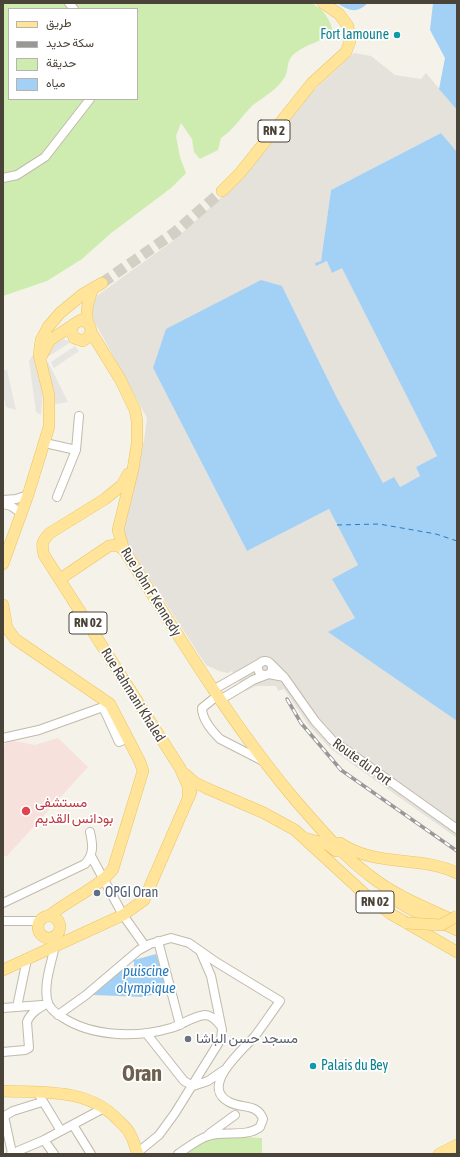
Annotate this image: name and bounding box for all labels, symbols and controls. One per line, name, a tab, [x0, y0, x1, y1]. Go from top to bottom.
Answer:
legend	[8, 8, 138, 100]
text: طريق	[46, 16, 71, 30]
place label: Fort lamoune	[320, 27, 389, 43]
marker: Fort lamoune	[392, 30, 402, 40]
text: سكة حديد	[46, 36, 94, 50]
text: حديقة	[46, 56, 76, 70]
text: مياه	[46, 76, 65, 90]
road number: RN 2	[258, 120, 290, 142]
street label: Rue John F Kennedy	[117, 545, 185, 639]
road number: RN 02	[69, 612, 107, 634]
street label: Rue Rahmani Khaled	[97, 645, 169, 745]
street label: Route du Port	[329, 735, 395, 789]
place label: مستشفى بودانس القديم	[35, 795, 113, 828]
marker: مستشفى بودانس القديم	[20, 805, 32, 817]
place label: OPGI Oran	[105, 885, 158, 901]
marker: OPGI Oran	[92, 888, 102, 898]
road number: RN 02	[356, 891, 394, 913]
water label: puiscine olympique	[116, 962, 176, 997]
place label: مسجد حسن الباشا	[196, 1031, 298, 1047]
marker: مسجد حسن الباشا	[183, 1034, 193, 1044]
place label: Palais du Bey	[321, 1058, 388, 1074]
district label: Oran	[122, 1061, 162, 1087]
marker: Palais du Bey	[308, 1061, 318, 1071]

